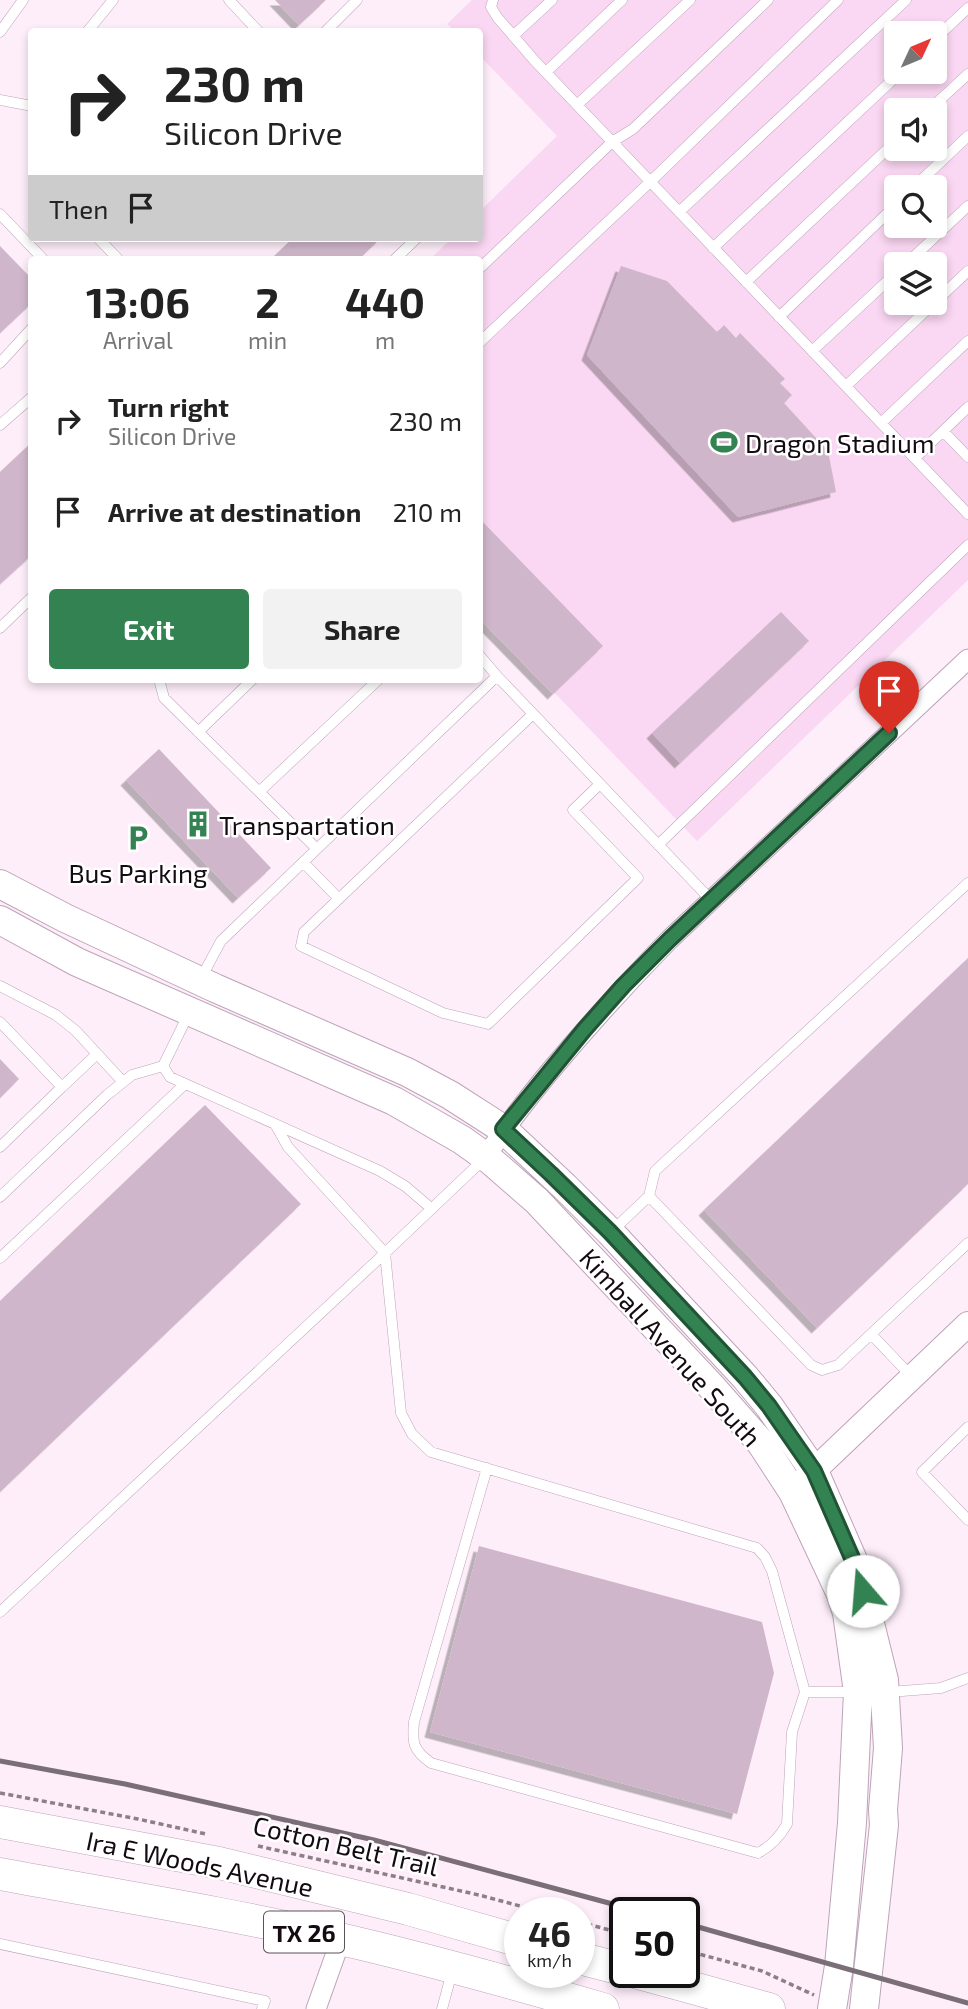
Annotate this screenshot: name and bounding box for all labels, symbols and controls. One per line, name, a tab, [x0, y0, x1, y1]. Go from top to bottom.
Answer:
north arrow	[884, 21, 947, 84]
map controls	[884, 21, 947, 315]
text: 230 m	[164, 53, 305, 112]
icon: right	[49, 56, 140, 147]
button: sound	[884, 98, 947, 161]
text: Silicon Drive	[164, 113, 343, 151]
button: search	[884, 175, 947, 238]
icon: arrive	[122, 189, 160, 227]
text: Then	[49, 193, 108, 224]
button: layers	[884, 252, 947, 315]
text: 13:06	[86, 276, 190, 326]
text: 2	[255, 276, 280, 326]
text: 440	[345, 276, 425, 326]
text: Arrival	[103, 326, 173, 354]
text: min	[248, 326, 287, 354]
text: m	[375, 326, 395, 354]
text: Turn right	[108, 391, 229, 422]
icon: right	[49, 402, 87, 440]
text: 230 m	[389, 405, 462, 436]
text: Silicon Drive	[108, 422, 236, 450]
sports icon: Dragon Stadium	[709, 427, 739, 457]
place label: Dragon Stadium	[745, 427, 935, 458]
icon: arrive	[49, 493, 87, 531]
text: Arrive at destination	[108, 496, 361, 527]
text: 210 m	[393, 496, 462, 527]
button: Exit	[49, 589, 249, 669]
button: Share	[263, 589, 462, 669]
pin	[859, 661, 919, 733]
icon: arrive	[870, 672, 908, 710]
building icon: Transpartation	[183, 809, 213, 839]
place label: Transpartation	[219, 809, 395, 840]
parking icon: Bus Parking	[123, 823, 153, 853]
place label: Bus Parking	[68, 857, 208, 888]
street label: Kimball Avenue South	[574, 1242, 768, 1452]
position arrow	[826, 1554, 900, 1628]
street label: Cotton Belt Trail	[250, 1809, 442, 1881]
street label: Ira E Woods Avenue	[84, 1824, 316, 1902]
speed limit sign: 50	[609, 1897, 700, 1988]
road number: TX 26	[264, 1912, 344, 1952]
text: 46	[528, 1912, 571, 1954]
text: km/h	[527, 1949, 572, 1971]

